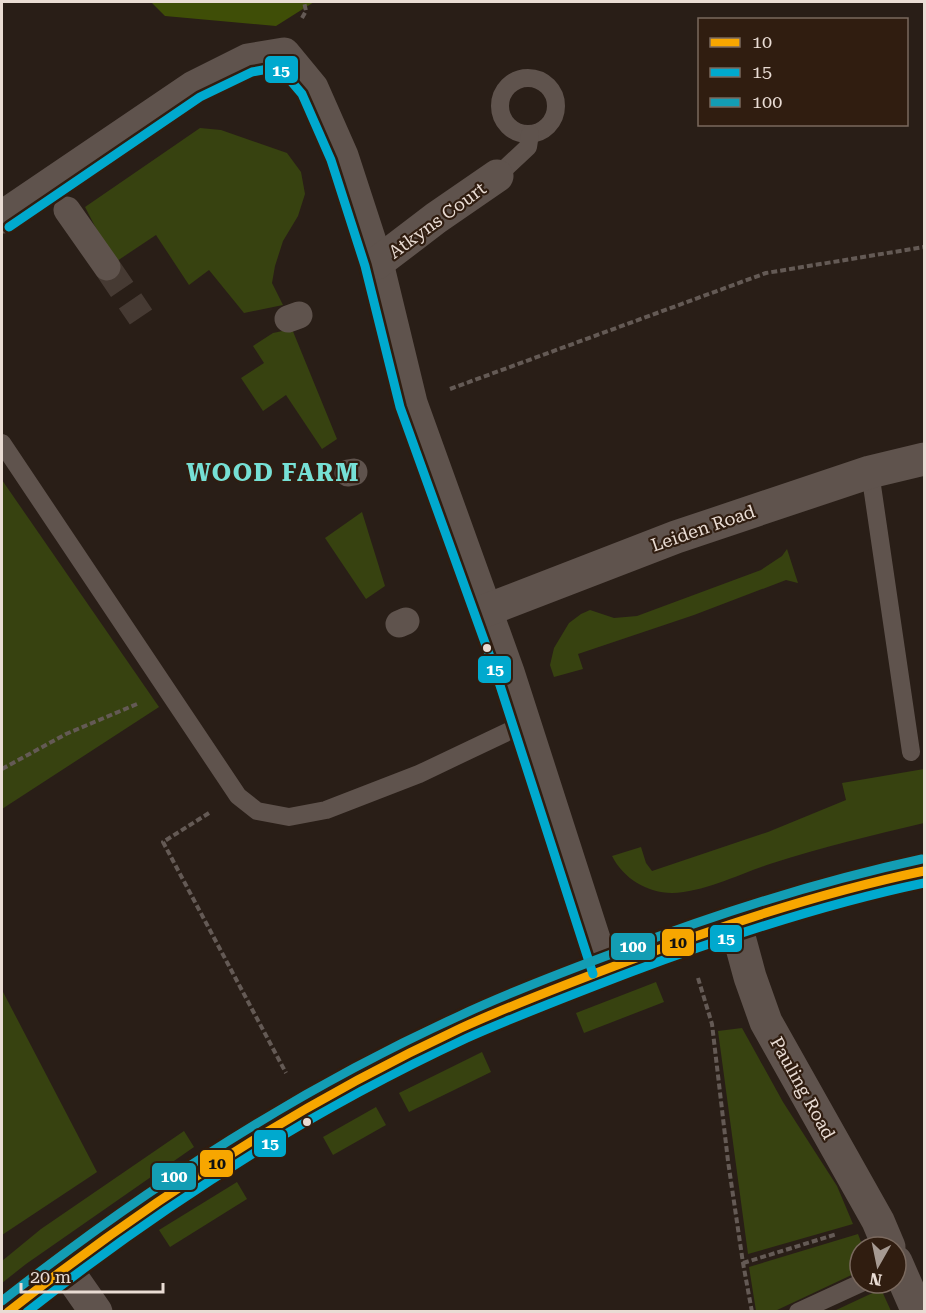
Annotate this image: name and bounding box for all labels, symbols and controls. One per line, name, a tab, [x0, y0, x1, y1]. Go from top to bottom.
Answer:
legend	[698, 18, 908, 126]
text: 10	[752, 31, 772, 52]
line badge: 15	[264, 55, 299, 84]
text: 15	[272, 61, 290, 80]
text: 15	[752, 61, 772, 82]
text: 100	[752, 91, 782, 112]
street label: Atkyns Court	[384, 177, 490, 262]
district label: WOOD FARM	[186, 459, 360, 487]
street label: Leiden Road	[648, 500, 758, 556]
unlabelled marker	[481, 642, 493, 654]
line badge: 15	[477, 655, 512, 684]
text: 15	[486, 660, 504, 679]
line badge: 15	[709, 924, 743, 953]
line badge: 10	[661, 928, 695, 957]
text: 15	[717, 929, 735, 948]
line badge: 100	[610, 932, 656, 961]
text: 10	[669, 933, 687, 952]
text: 100	[620, 937, 646, 956]
street label: Pauling Road	[766, 1033, 840, 1143]
unlabelled marker	[301, 1116, 313, 1128]
line badge: 15	[253, 1129, 287, 1158]
text: 15	[261, 1134, 279, 1153]
line badge: 10	[199, 1149, 234, 1178]
text: 10	[208, 1154, 226, 1173]
line badge: 100	[151, 1162, 197, 1191]
text: 100	[161, 1167, 187, 1186]
north arrow	[848, 1235, 908, 1295]
scale bar	[21, 1256, 164, 1294]
text: 20 m	[30, 1266, 71, 1287]
text: N	[868, 1269, 883, 1290]

